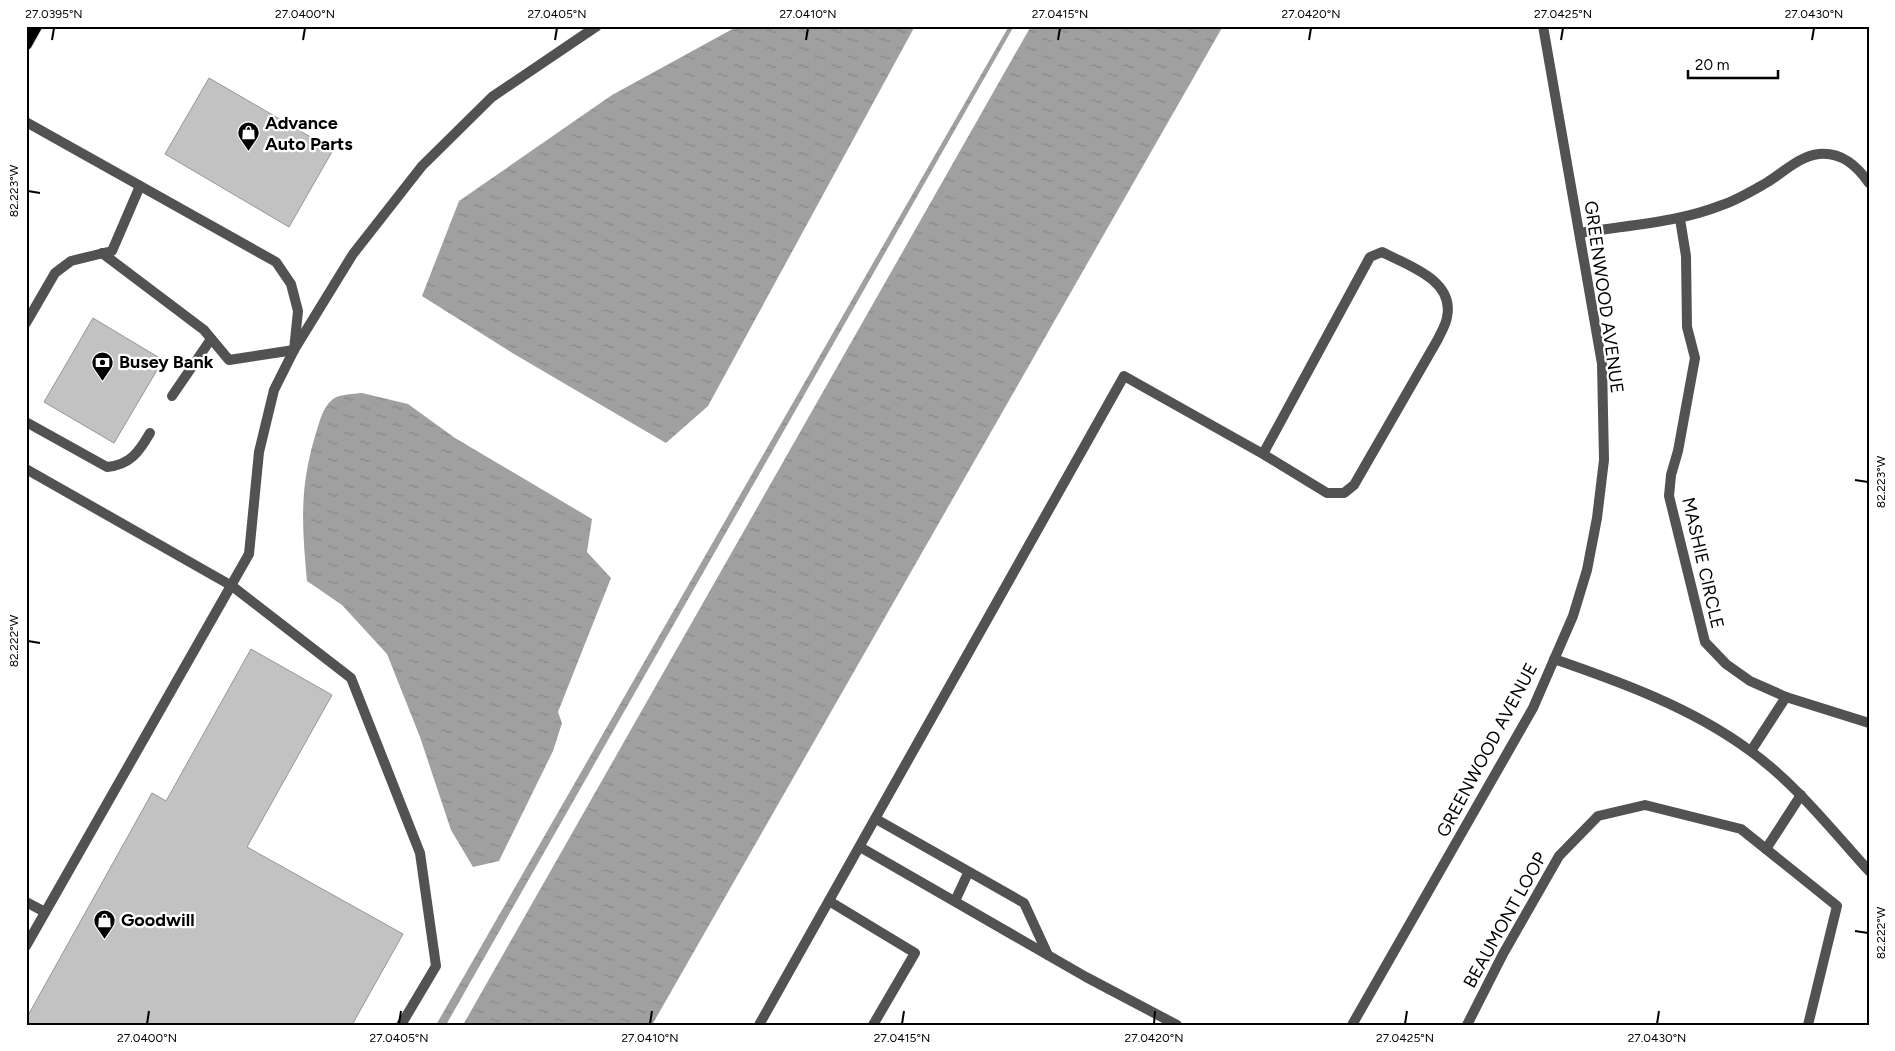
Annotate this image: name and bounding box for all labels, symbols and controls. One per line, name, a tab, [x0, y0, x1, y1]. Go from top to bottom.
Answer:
text: 27.0395°N	[25, 7, 83, 21]
text: 27.0400°N	[275, 7, 335, 21]
text: 27.0405°N	[527, 7, 587, 21]
text: 27.0410°N	[779, 7, 837, 21]
text: 27.0415°N	[1032, 7, 1088, 21]
text: 27.0420°N	[1282, 7, 1340, 21]
text: 27.0425°N	[1534, 7, 1592, 21]
text: 27.0430°N	[1785, 7, 1843, 21]
scale bar	[1688, 48, 1778, 80]
text: 20 m	[1695, 56, 1729, 74]
place label: Advance Auto Parts	[265, 112, 353, 155]
shop icon: Advance Auto Parts	[237, 121, 261, 152]
text: 82.223°W	[7, 164, 21, 217]
street label: GREENWOOD AVENUE	[1580, 199, 1628, 395]
bank icon: Busey Bank	[91, 350, 115, 381]
place label: Busey Bank	[119, 351, 214, 373]
text: 82.223°W	[1874, 455, 1888, 508]
street label: MASHIE CIRCLE	[1677, 495, 1729, 631]
text: 82.222°W	[7, 614, 21, 667]
street label: GREENWOOD AVENUE	[1432, 659, 1542, 841]
street label: BEAUMONT LOOP	[1459, 848, 1551, 992]
text: 82.222°W	[1874, 906, 1888, 959]
shop icon: Goodwill	[93, 908, 117, 939]
place label: Goodwill	[121, 909, 195, 931]
text: 27.0400°N	[117, 1031, 177, 1045]
text: 27.0405°N	[369, 1031, 429, 1045]
text: 27.0410°N	[621, 1031, 679, 1045]
text: 27.0415°N	[874, 1031, 930, 1045]
text: 27.0420°N	[1125, 1031, 1183, 1045]
text: 27.0425°N	[1376, 1031, 1434, 1045]
text: 27.0430°N	[1628, 1031, 1686, 1045]

